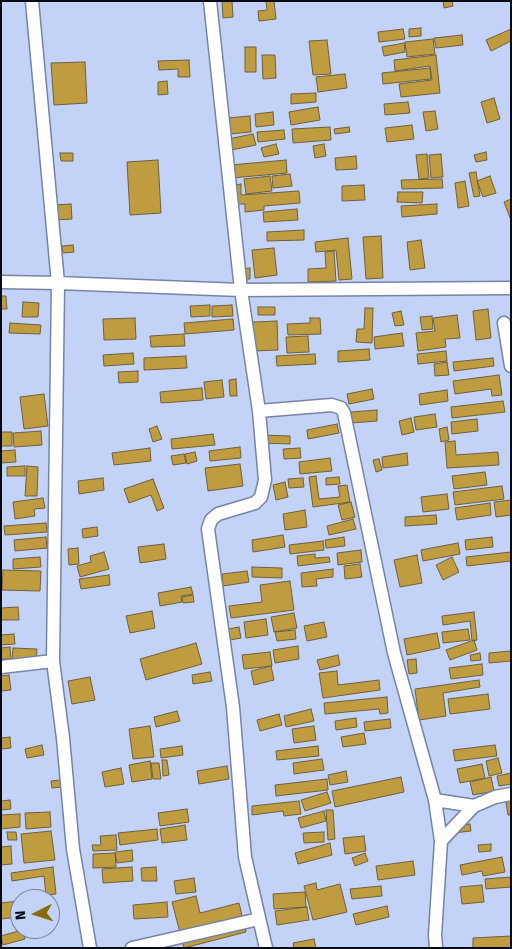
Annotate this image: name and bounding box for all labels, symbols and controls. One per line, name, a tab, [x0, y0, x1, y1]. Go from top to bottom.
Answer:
north arrow	[10, 889, 60, 939]
text: N	[12, 910, 29, 921]

